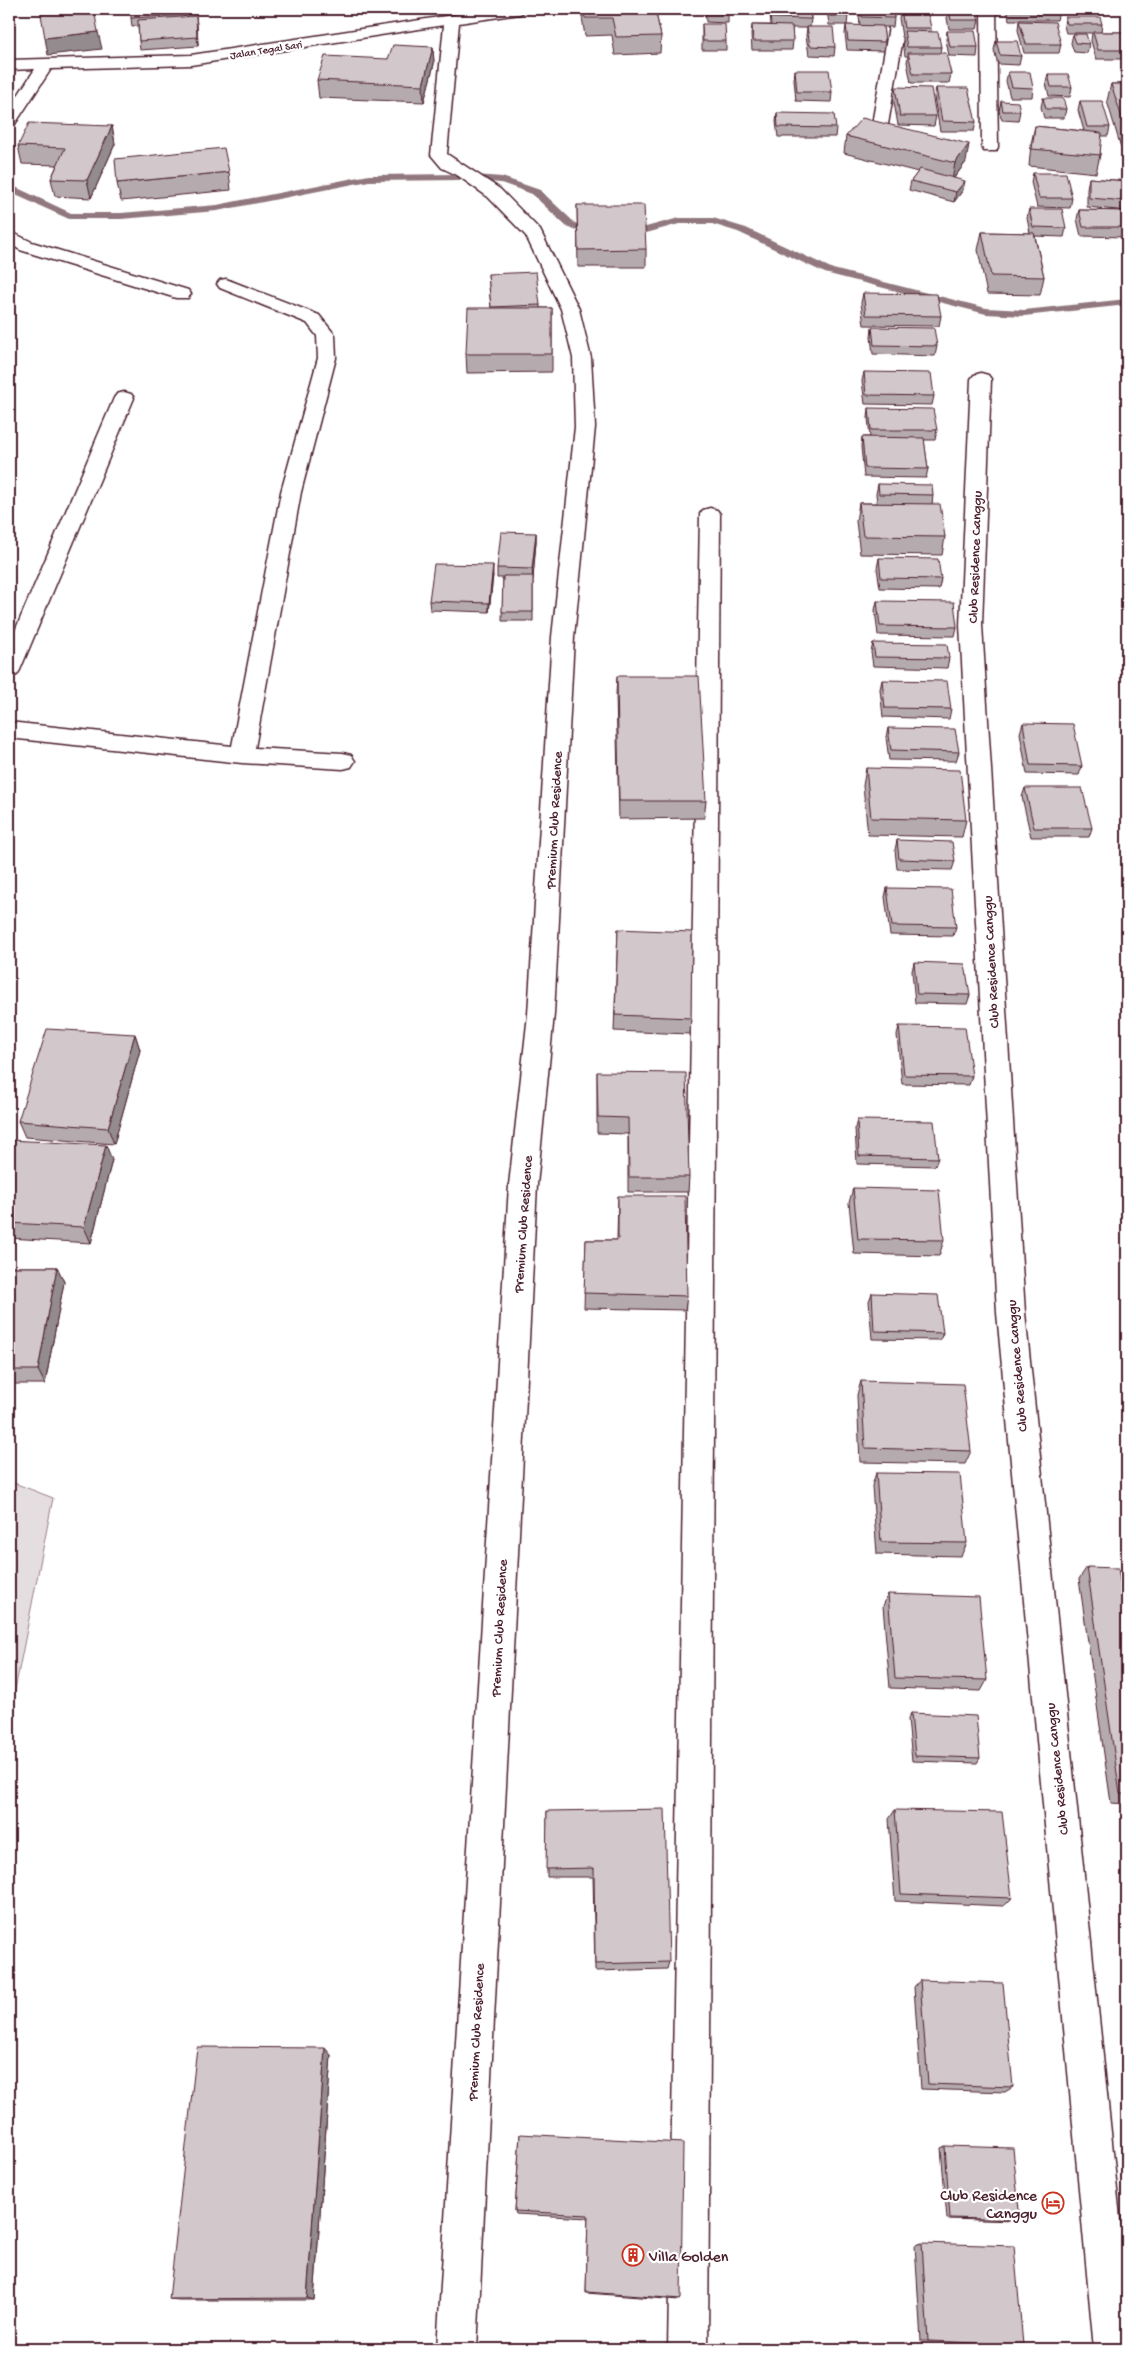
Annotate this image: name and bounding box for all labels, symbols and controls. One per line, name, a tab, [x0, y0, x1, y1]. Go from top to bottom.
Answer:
street label: Jalan Tegal Sari	[229, 39, 303, 63]
street label: Club Residence Canggu	[966, 490, 987, 624]
street label: Premium Club Residence	[543, 750, 568, 890]
street label: Club Residence Canggu	[981, 895, 1004, 1029]
street label: Premium Club Residence	[511, 1154, 538, 1294]
street label: Club Residence Canggu	[1004, 1299, 1033, 1433]
street label: Premium Club Residence	[488, 1558, 513, 1698]
street label: Club Residence Canggu	[1043, 1701, 1074, 1836]
street label: Premium Club Residence	[465, 1962, 490, 2102]
place label: Club Residence Canggu	[940, 2188, 1038, 2225]
hotel icon: Club Residence Canggu	[1041, 2191, 1065, 2215]
building icon: Villa Golden	[621, 2243, 645, 2267]
place label: Villa Golden	[648, 2249, 729, 2268]

